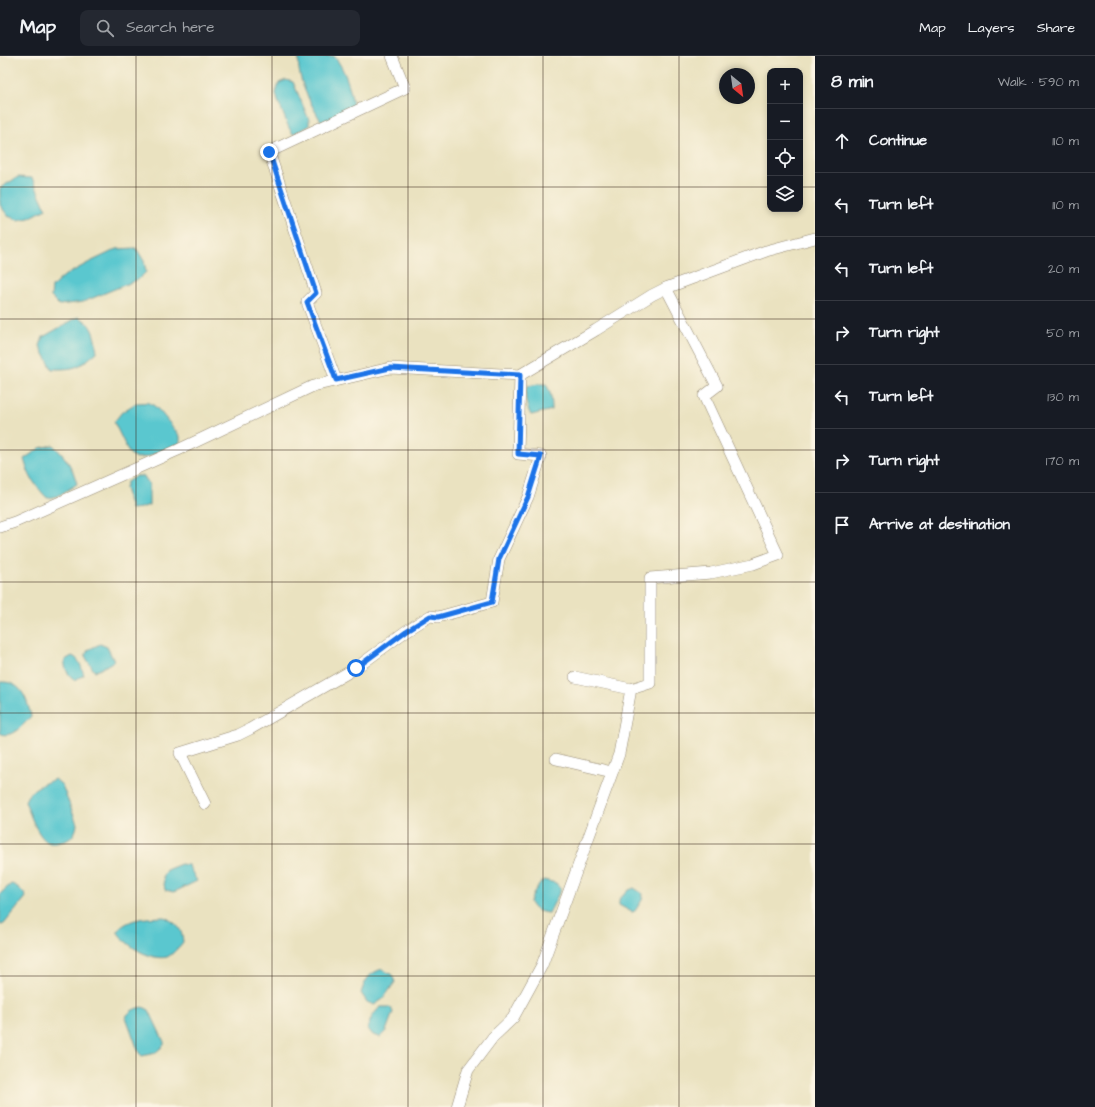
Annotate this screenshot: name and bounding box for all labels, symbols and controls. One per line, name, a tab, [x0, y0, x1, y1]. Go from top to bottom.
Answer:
search box	[80, 10, 360, 46]
text: Map	[20, 14, 56, 41]
icon: search	[94, 17, 116, 39]
text: Search here	[126, 17, 215, 38]
text: Map	[919, 18, 946, 38]
text: Layers	[968, 18, 1015, 38]
text: Share	[1037, 18, 1075, 38]
north arrow	[719, 68, 755, 104]
map controls	[767, 68, 803, 212]
button: +	[767, 68, 803, 104]
text: 8 min	[831, 70, 873, 94]
text: Walk · 590 m	[998, 73, 1079, 91]
button: −	[767, 104, 803, 140]
icon: ahead	[831, 130, 853, 152]
text: Continue	[869, 130, 927, 151]
text: 110 m	[1052, 132, 1079, 150]
button: locate	[767, 140, 803, 176]
route end	[260, 143, 278, 161]
button: layers	[767, 176, 803, 212]
icon: left	[831, 194, 853, 216]
text: Turn left	[869, 194, 933, 215]
text: 110 m	[1052, 196, 1079, 214]
icon: left	[831, 258, 853, 280]
text: Turn left	[869, 258, 933, 279]
text: 20 m	[1048, 260, 1079, 278]
icon: right	[831, 322, 853, 344]
text: Turn right	[869, 322, 940, 343]
text: 50 m	[1046, 324, 1079, 342]
icon: left	[831, 386, 853, 408]
text: Turn left	[869, 386, 933, 407]
text: 130 m	[1047, 388, 1079, 406]
icon: right	[831, 450, 853, 472]
text: Turn right	[869, 450, 940, 471]
text: 170 m	[1046, 452, 1079, 470]
icon: arrive	[831, 514, 853, 536]
text: Arrive at destination	[869, 514, 1010, 535]
route start	[347, 659, 365, 677]

